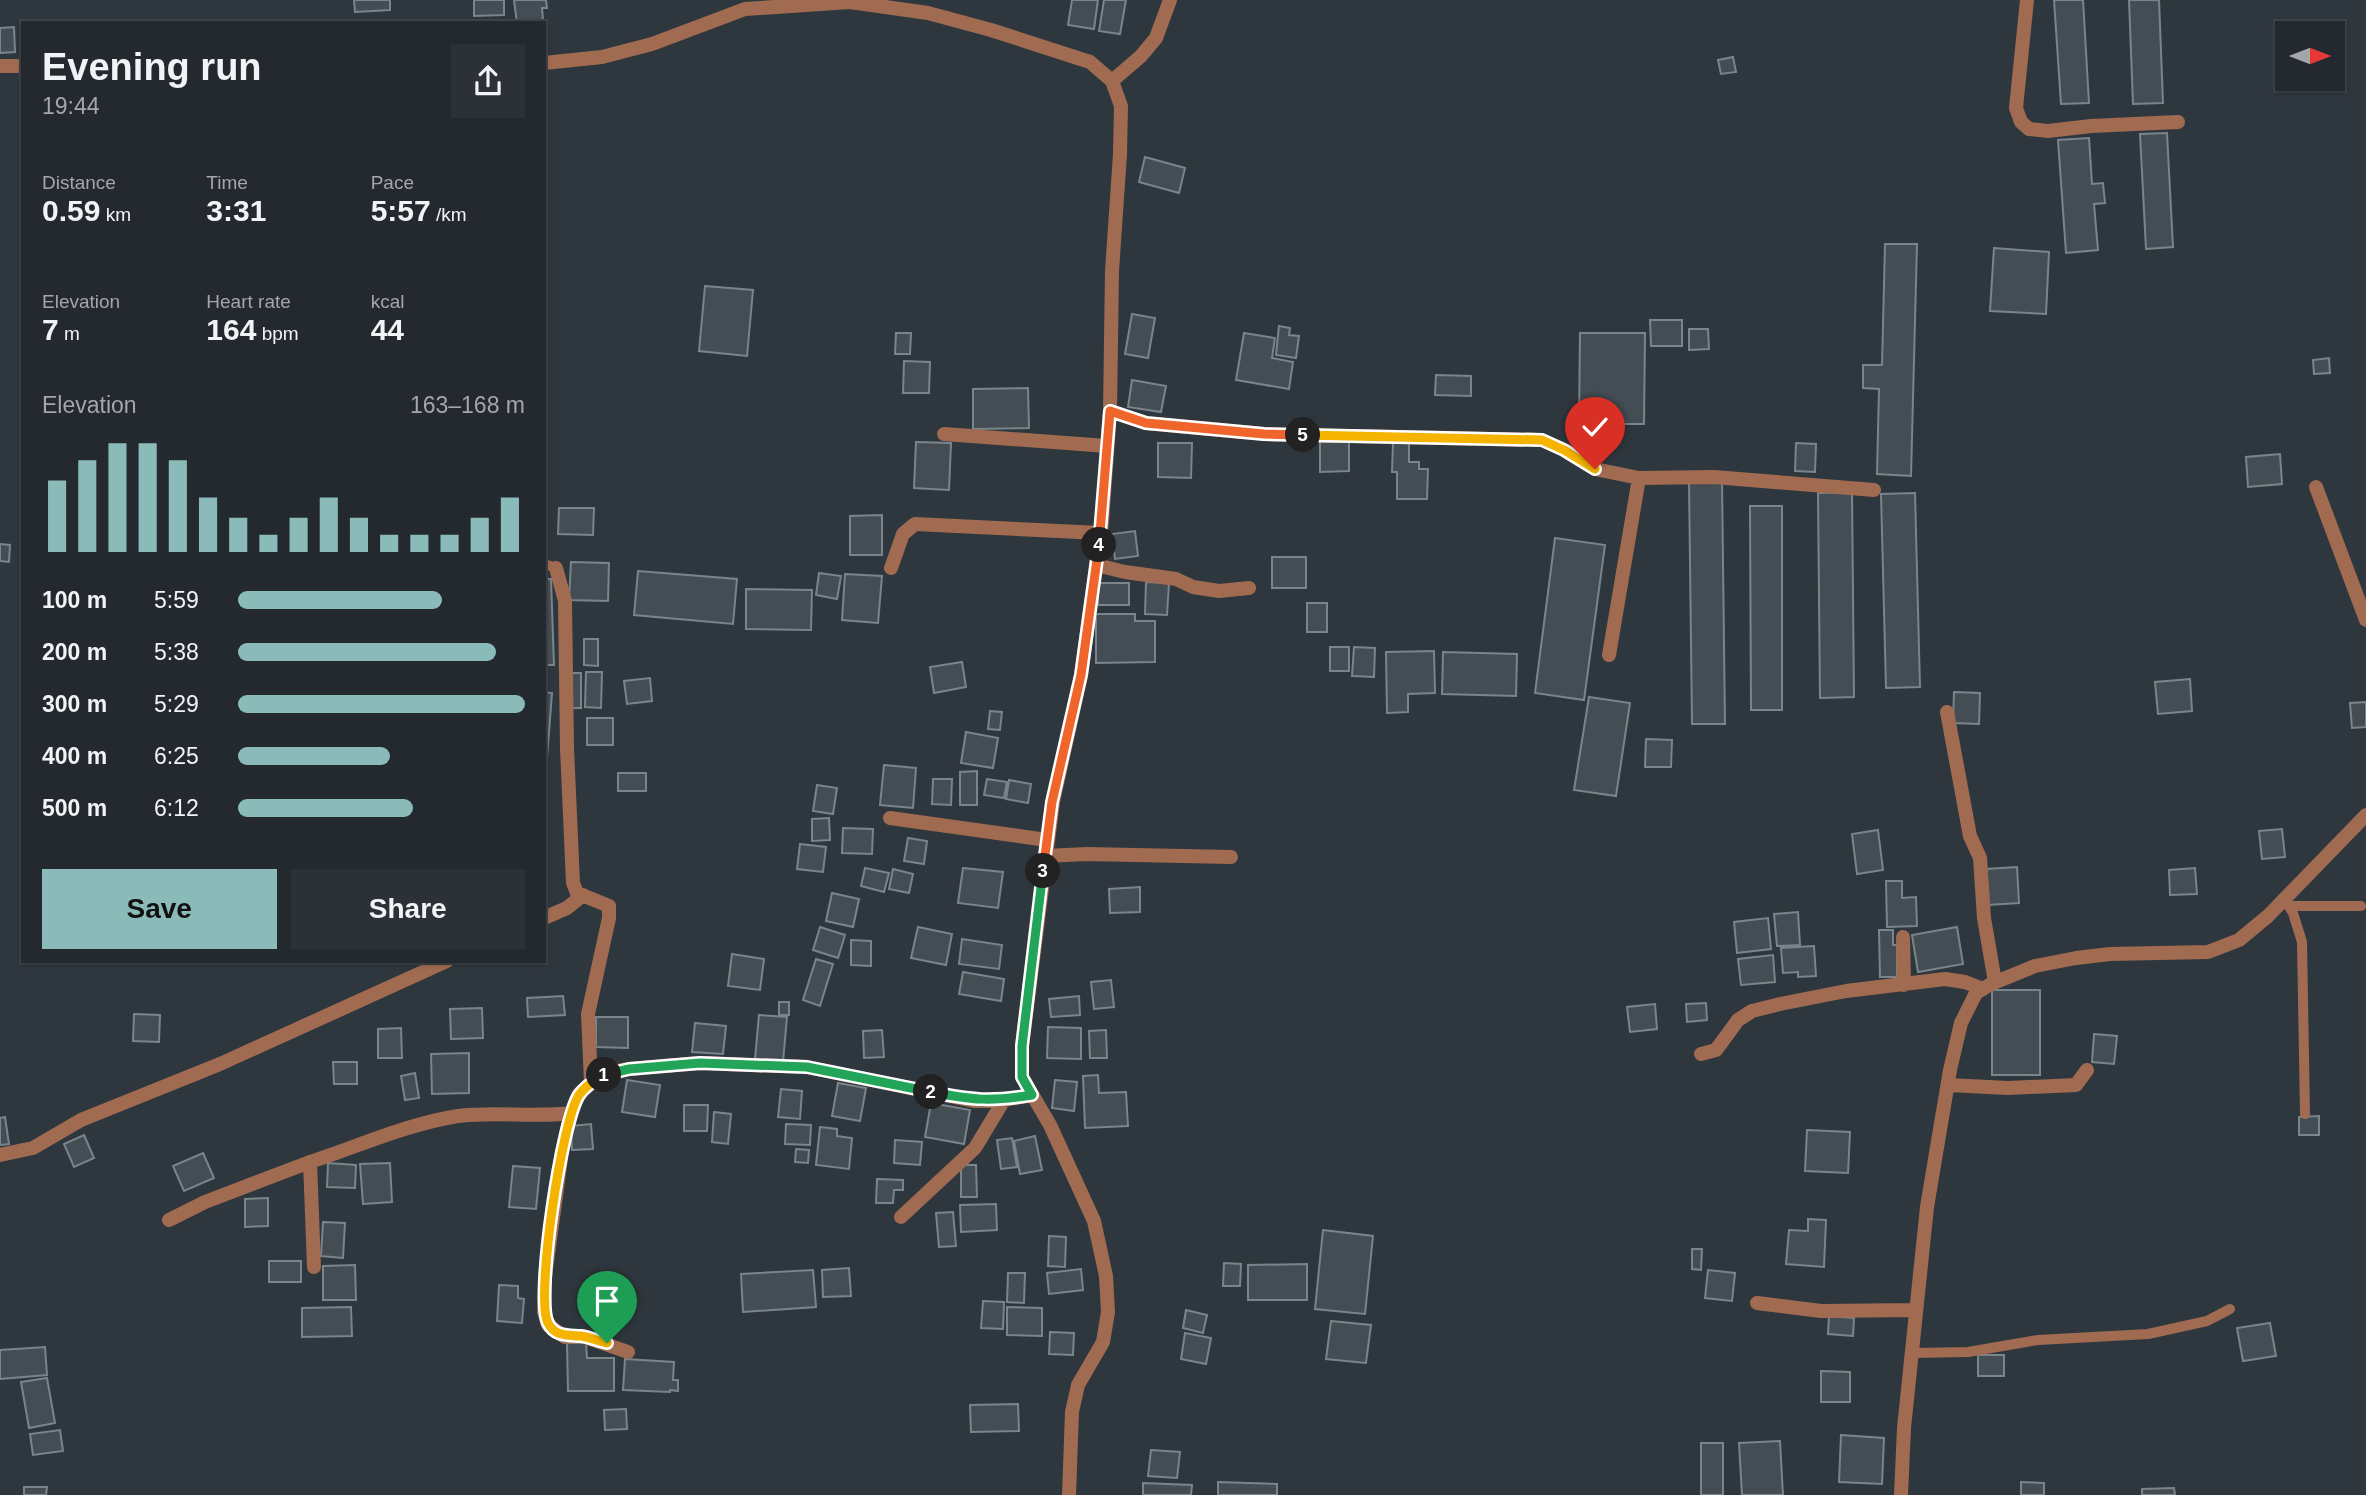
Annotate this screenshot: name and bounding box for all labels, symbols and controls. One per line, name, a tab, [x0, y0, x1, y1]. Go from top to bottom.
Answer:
north arrow	[2275, 21, 2345, 91]
map controls	[2275, 21, 2345, 91]
button: share	[451, 44, 525, 118]
text: Evening run	[42, 46, 262, 88]
text: 19:44	[42, 93, 100, 119]
text: Distance	[42, 172, 116, 193]
text: Time	[206, 172, 248, 193]
text: Pace	[371, 172, 414, 193]
text: 0.59	[42, 194, 100, 227]
text: 3:31	[206, 194, 266, 227]
text: 5:57	[371, 194, 431, 227]
text: km	[100, 204, 131, 225]
text: /km	[431, 204, 467, 225]
text: Elevation	[42, 291, 120, 312]
text: Heart rate	[206, 291, 291, 312]
text: kcal	[371, 291, 404, 312]
text: 7	[42, 313, 59, 346]
text: 164	[206, 313, 256, 346]
text: 44	[371, 313, 404, 346]
text: m	[59, 323, 80, 344]
text: bpm	[256, 323, 299, 344]
text: Elevation	[42, 392, 137, 418]
text: 163–168 m	[410, 392, 525, 418]
pin	[1565, 397, 1625, 469]
icon: check	[1576, 408, 1614, 446]
pin: 5	[1286, 418, 1320, 452]
text: 5	[1297, 424, 1308, 445]
pin: 4	[1082, 528, 1116, 562]
text: 4	[1093, 534, 1104, 555]
text: 100 m	[42, 587, 107, 613]
text: 5:59	[154, 587, 199, 613]
text: 200 m	[42, 639, 107, 665]
text: 5:38	[154, 639, 199, 665]
text: 300 m	[42, 691, 107, 717]
text: 5:29	[154, 691, 199, 717]
text: 400 m	[42, 743, 107, 769]
text: 6:25	[154, 743, 199, 769]
text: 500 m	[42, 795, 107, 821]
text: 6:12	[154, 795, 199, 821]
pin: 3	[1026, 854, 1060, 888]
text: 3	[1037, 860, 1048, 881]
button: Save	[42, 869, 277, 949]
button: Share	[291, 869, 525, 949]
pin: 1	[586, 1058, 622, 1092]
text: 1	[598, 1064, 609, 1085]
pin: 2	[914, 1074, 948, 1110]
text: 2	[925, 1081, 936, 1102]
pin	[577, 1271, 637, 1343]
icon: arrive	[588, 1282, 626, 1320]

